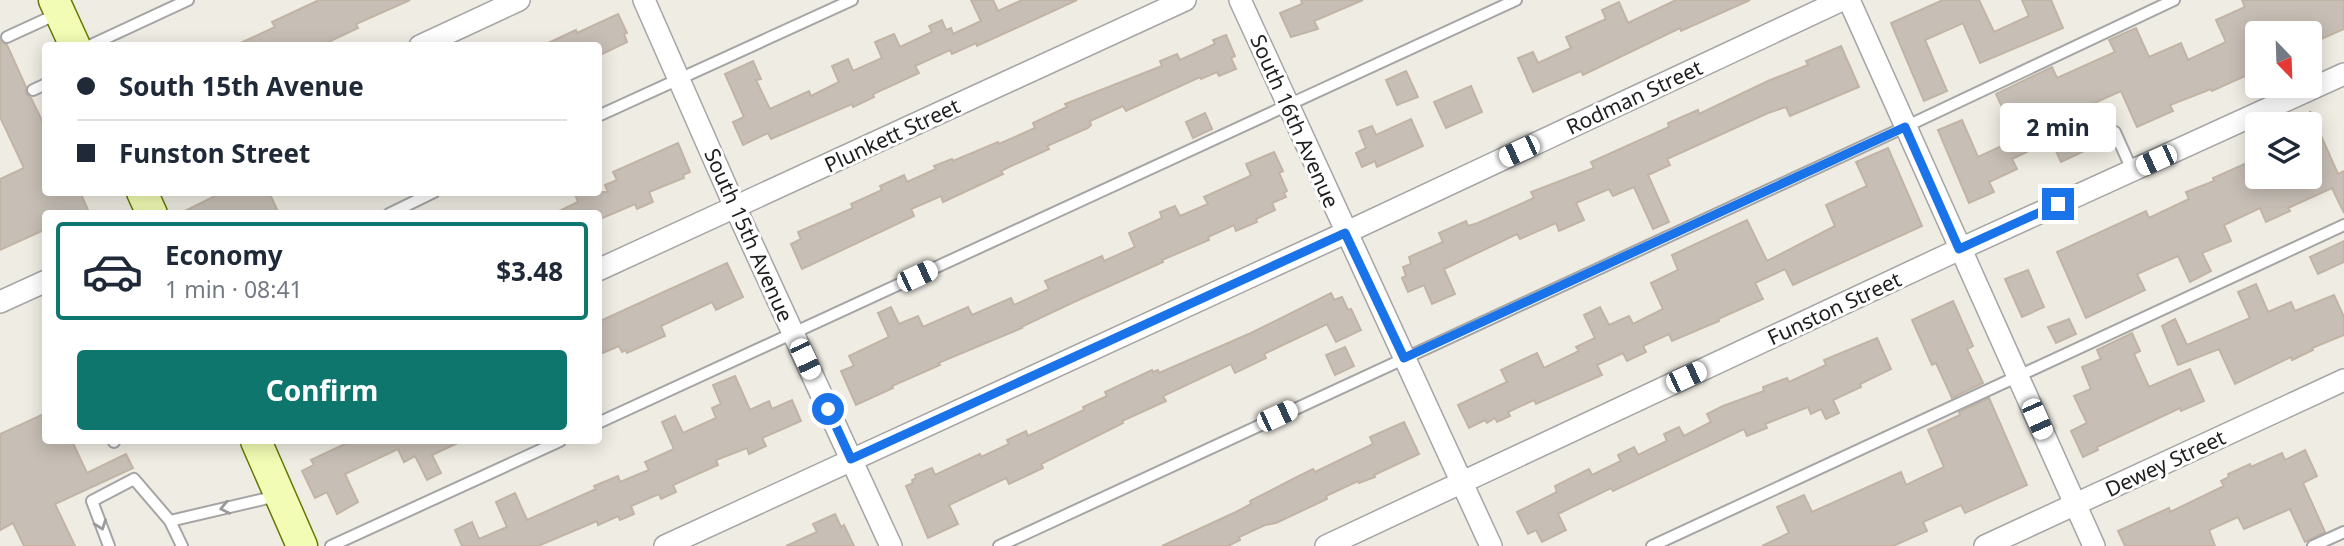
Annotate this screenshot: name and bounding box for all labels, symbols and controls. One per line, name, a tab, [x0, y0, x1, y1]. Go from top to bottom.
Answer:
north arrow	[2245, 21, 2322, 98]
map controls	[2245, 21, 2322, 189]
street label: South 16th Avenue	[1244, 30, 1346, 212]
street label: Rodman Street	[1561, 53, 1707, 141]
text: South 15th Avenue	[119, 68, 364, 104]
street label: Plunkett Street	[820, 91, 965, 179]
callout: 2 min	[2000, 102, 2116, 152]
text: 2 min	[2026, 111, 2090, 143]
button: layers	[2245, 112, 2322, 189]
car	[1496, 133, 1543, 169]
text: Funston Street	[119, 135, 310, 171]
car	[2133, 142, 2180, 178]
street label: South 15th Avenue	[698, 144, 800, 326]
route end	[2042, 188, 2074, 220]
text: Economy	[165, 237, 283, 273]
icon: car	[81, 240, 144, 303]
text: $3.48	[496, 253, 563, 289]
car	[894, 258, 941, 294]
street label: Funston Street	[1763, 265, 1906, 351]
text: 1 min · 08:41	[165, 273, 303, 305]
car	[787, 336, 824, 382]
button: Confirm	[77, 350, 567, 430]
car	[1663, 359, 1710, 395]
route start	[812, 393, 844, 425]
car	[2019, 396, 2056, 442]
car	[1254, 398, 1301, 434]
street label: Dewey Street	[2100, 423, 2230, 503]
one-way arrow	[219, 500, 231, 514]
one-way arrow	[93, 518, 107, 530]

